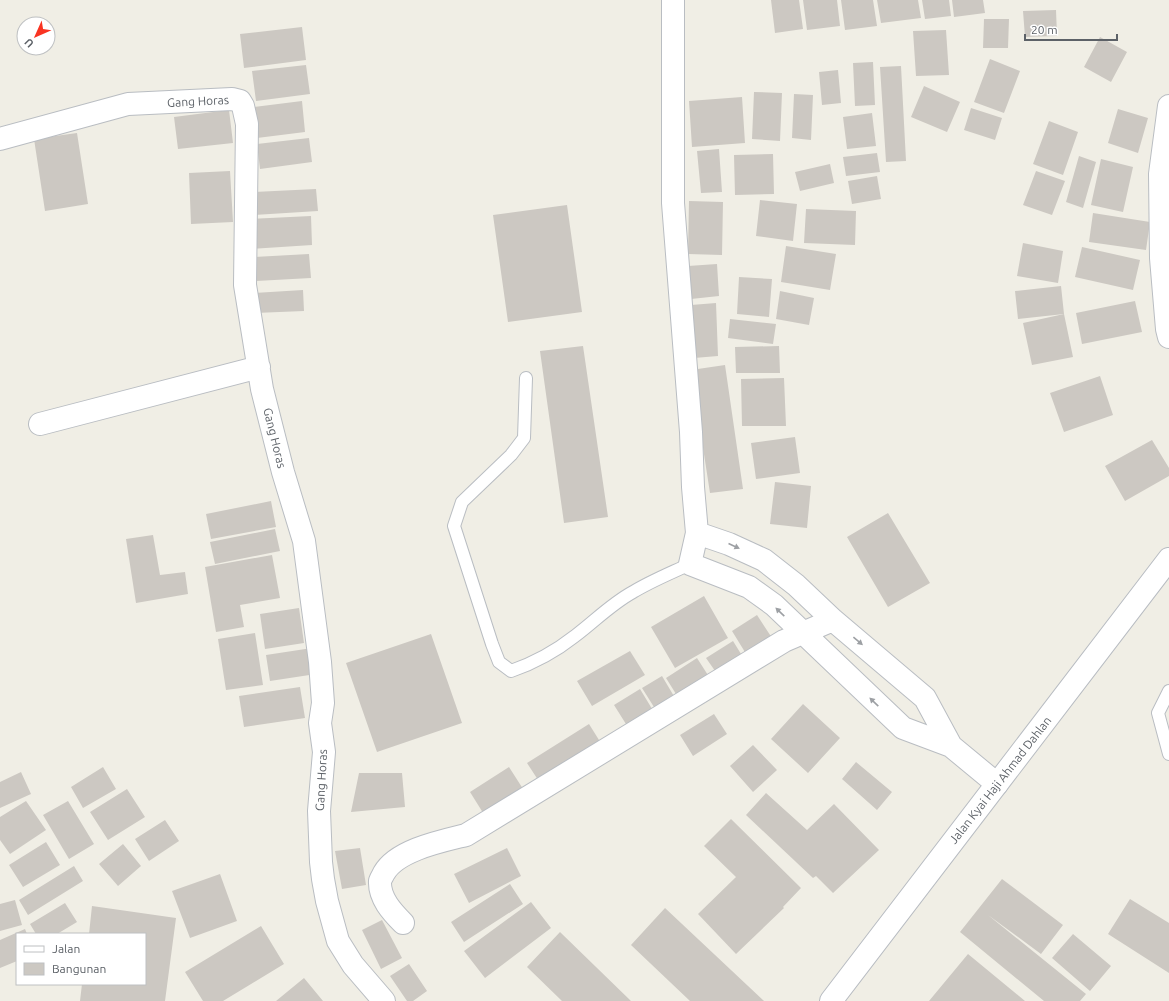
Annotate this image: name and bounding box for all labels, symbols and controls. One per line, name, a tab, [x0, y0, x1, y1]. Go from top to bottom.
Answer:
north arrow	[16, 16, 56, 56]
scale bar	[1025, 16, 1117, 42]
text: 20 m	[1031, 23, 1058, 36]
text: U	[22, 36, 36, 50]
street label: Gang Horas	[167, 93, 229, 109]
street label: Gang Horas	[261, 406, 289, 470]
one-way arrow	[728, 543, 739, 549]
one-way arrow	[775, 607, 785, 617]
one-way arrow	[853, 637, 864, 646]
one-way arrow	[869, 697, 879, 706]
street label: Jalan Kyai Haji Ahmad Dahlan	[946, 714, 1054, 846]
street label: Gang Horas	[313, 749, 329, 811]
legend	[16, 933, 146, 985]
text: Jalan	[52, 942, 80, 955]
text: Bangunan	[52, 962, 106, 975]

